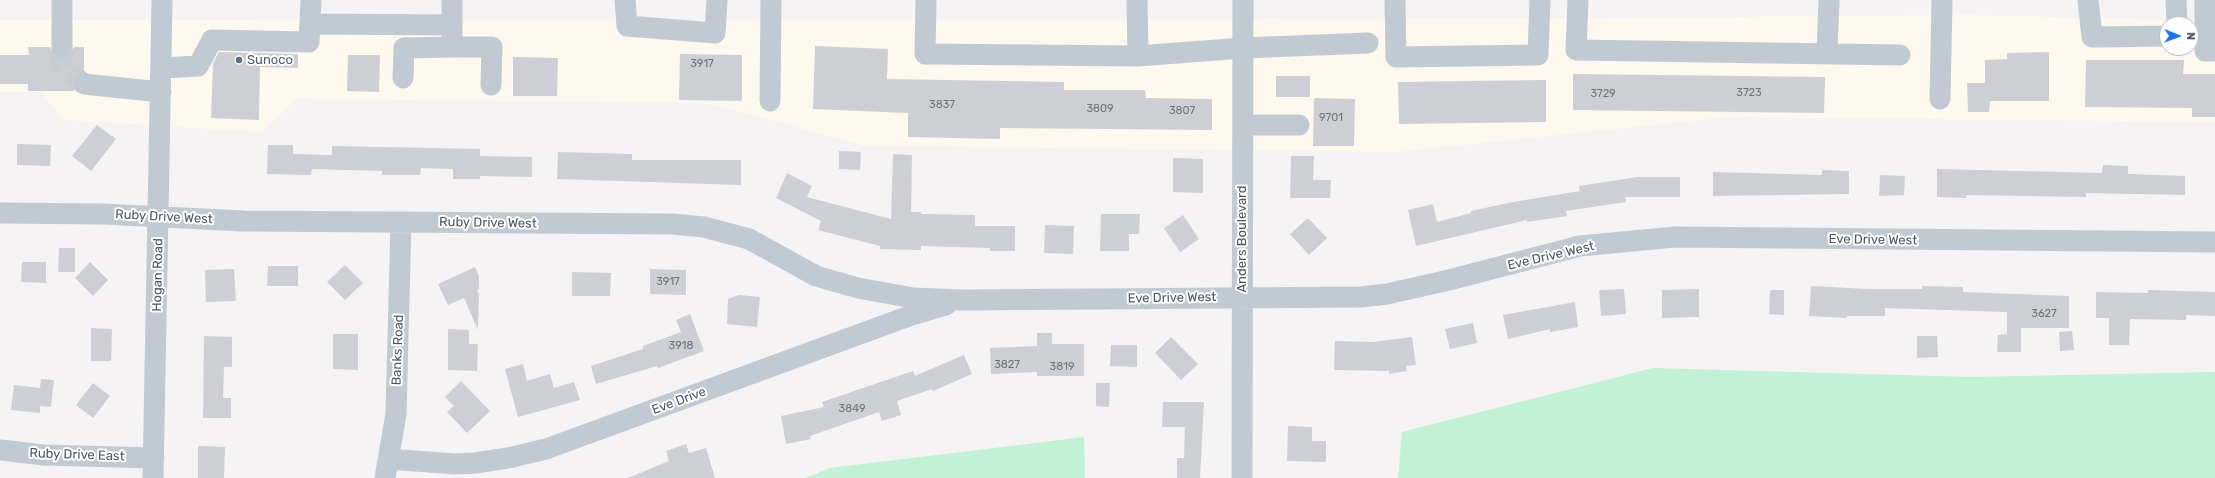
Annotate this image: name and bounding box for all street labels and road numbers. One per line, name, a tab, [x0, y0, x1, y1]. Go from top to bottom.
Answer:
street label: Anders Boulevard	[1234, 185, 1250, 293]
street label: Ruby Drive West	[115, 207, 213, 227]
street label: Ruby Drive West	[439, 214, 537, 232]
street label: Eve Drive West	[1829, 231, 1917, 249]
street label: Hogan Road	[150, 238, 166, 312]
street label: Eve Drive West	[1506, 238, 1596, 274]
street label: Eve Drive West	[1128, 289, 1216, 307]
street label: Banks Road	[389, 314, 407, 386]
street label: Eve Drive	[650, 384, 708, 418]
street label: Ruby Drive East	[29, 446, 125, 464]

